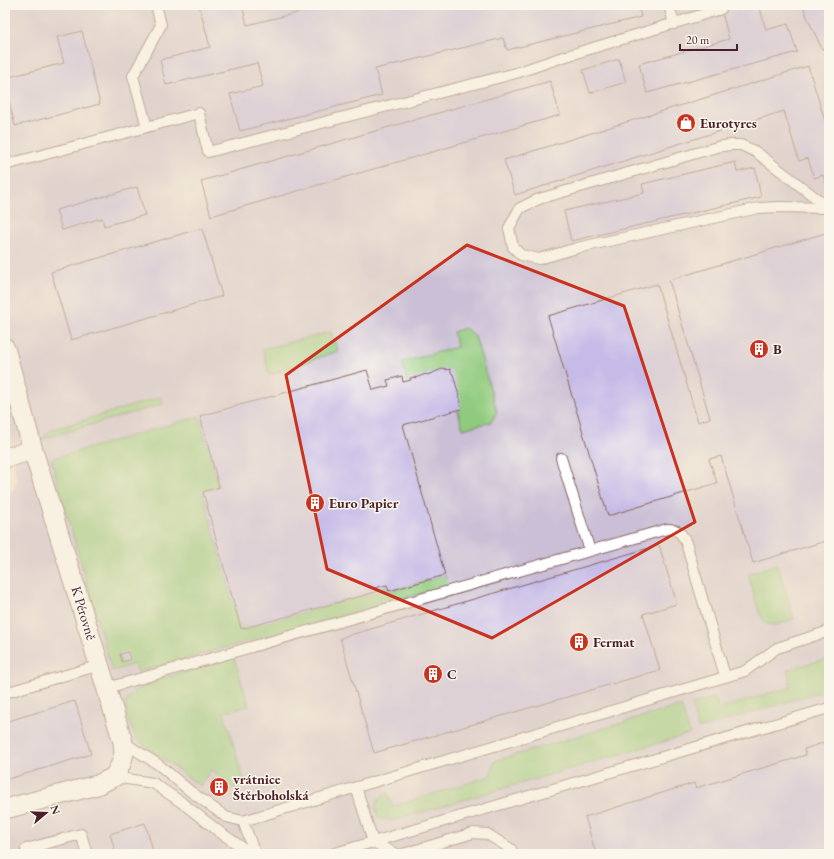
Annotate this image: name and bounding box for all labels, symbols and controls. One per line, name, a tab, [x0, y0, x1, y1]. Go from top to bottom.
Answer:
scale bar	[680, 26, 737, 52]
text: 20 m	[686, 32, 710, 48]
shop icon: Eurotyres	[675, 112, 697, 134]
place label: Eurotyres	[700, 114, 757, 132]
building icon: B	[748, 338, 770, 360]
place label: B	[773, 340, 782, 358]
building icon: Euro Papier	[304, 492, 326, 514]
place label: Euro Papier	[329, 494, 399, 512]
street label: K Pérovně	[67, 584, 101, 643]
building icon: Fermat	[568, 631, 590, 653]
place label: Fermat	[593, 633, 635, 651]
building icon: C	[422, 663, 444, 685]
place label: C	[447, 665, 457, 683]
place label: vrátnice Štěrboholská	[233, 770, 310, 804]
building icon: vrátnice Štěrboholská	[208, 776, 230, 798]
north arrow	[26, 793, 66, 833]
text: N	[47, 803, 64, 816]

